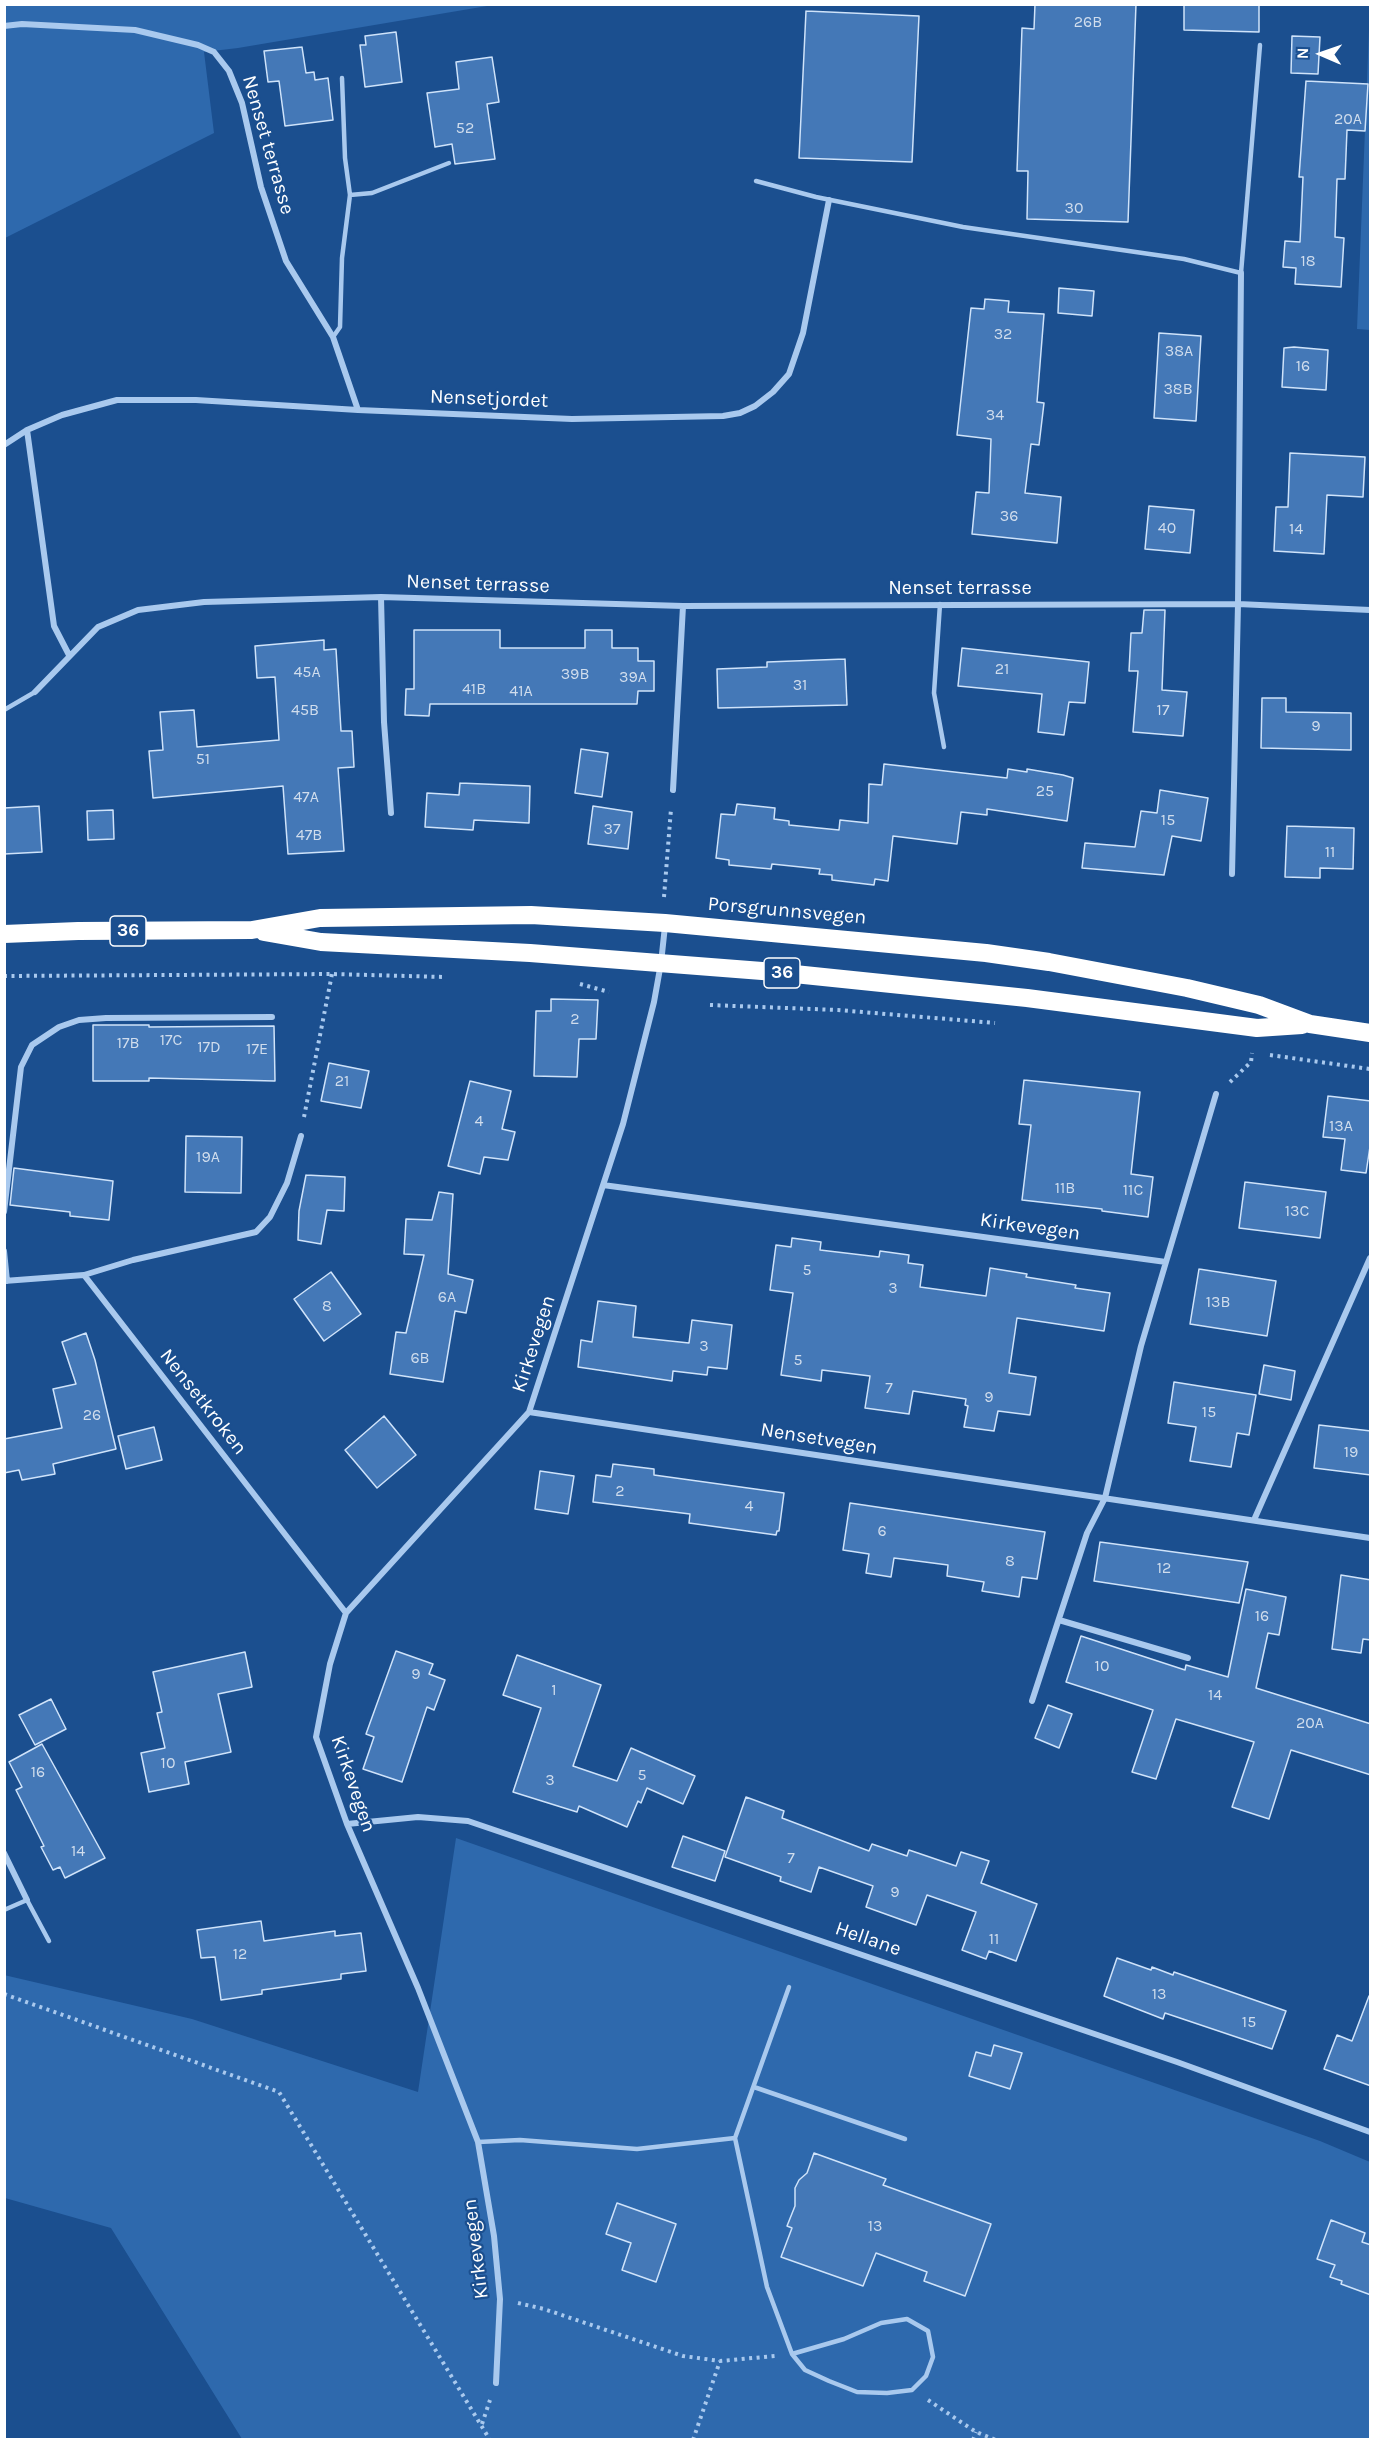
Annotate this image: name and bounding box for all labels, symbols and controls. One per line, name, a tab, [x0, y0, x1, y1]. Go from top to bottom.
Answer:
house number: 26B	[1074, 12, 1102, 32]
north arrow	[1291, 24, 1351, 84]
text: N	[1293, 47, 1312, 59]
street label: Nenset terrasse	[237, 73, 299, 217]
house number: 20A	[1334, 109, 1362, 129]
house number: 52	[456, 118, 474, 138]
house number: 30	[1065, 198, 1083, 218]
house number: 18	[1300, 251, 1316, 271]
house number: 32	[994, 324, 1012, 344]
house number: 38A	[1165, 341, 1193, 361]
house number: 16	[1296, 356, 1310, 376]
house number: 38B	[1163, 379, 1193, 399]
street label: Nensetjordet	[429, 385, 549, 413]
house number: 34	[986, 405, 1004, 425]
house number: 36	[1000, 506, 1018, 526]
house number: 40	[1158, 518, 1176, 538]
house number: 14	[1289, 519, 1303, 539]
street label: Nenset terrasse	[406, 570, 550, 598]
street label: Nenset terrasse	[888, 576, 1032, 600]
house number: 21	[995, 659, 1009, 679]
house number: 45A	[293, 662, 321, 682]
house number: 39B	[561, 664, 589, 684]
house number: 39A	[619, 667, 647, 687]
house number: 31	[793, 675, 807, 695]
house number: 41B	[462, 679, 486, 699]
house number: 41A	[509, 681, 533, 701]
house number: 45B	[291, 700, 319, 720]
house number: 17	[1157, 700, 1169, 720]
house number: 9	[1311, 716, 1321, 736]
house number: 51	[196, 749, 210, 769]
house number: 25	[1036, 781, 1054, 801]
house number: 47A	[293, 787, 319, 807]
house number: 15	[1161, 810, 1175, 830]
house number: 37	[604, 819, 620, 839]
house number: 47B	[296, 825, 322, 845]
house number: 11	[1325, 842, 1335, 862]
street label: Porsgrunnsvegen	[707, 892, 867, 930]
road number: 36	[110, 916, 146, 946]
road number: 36	[764, 958, 800, 988]
house number: 2	[570, 1009, 580, 1029]
house number: 17C	[160, 1030, 182, 1050]
house number: 17B	[117, 1033, 139, 1053]
house number: 17D	[197, 1037, 221, 1057]
house number: 17E	[246, 1039, 268, 1059]
house number: 21	[335, 1071, 349, 1091]
house number: 4	[475, 1111, 483, 1131]
house number: 13A	[1329, 1116, 1353, 1136]
house number: 19A	[196, 1147, 220, 1167]
house number: 11B	[1055, 1178, 1075, 1198]
house number: 11C	[1123, 1180, 1143, 1200]
house number: 13C	[1285, 1201, 1309, 1221]
street label: Kirkevegen	[978, 1208, 1082, 1246]
house number: 5	[802, 1260, 812, 1280]
house number: 3	[888, 1278, 898, 1298]
house number: 6A	[438, 1287, 456, 1307]
street label: Kirkevegen	[507, 1292, 561, 1396]
house number: 13B	[1206, 1292, 1230, 1312]
house number: 8	[322, 1296, 332, 1316]
house number: 3	[699, 1336, 709, 1356]
street label: Nensetkroken	[154, 1344, 252, 1460]
house number: 6B	[410, 1348, 430, 1368]
house number: 5	[793, 1350, 803, 1370]
house number: 7	[885, 1378, 893, 1398]
house number: 9	[984, 1387, 994, 1407]
house number: 15	[1202, 1402, 1216, 1422]
house number: 26	[83, 1405, 101, 1425]
street label: Nensetvegen	[759, 1418, 879, 1460]
house number: 19	[1344, 1442, 1358, 1462]
house number: 2	[615, 1481, 625, 1501]
house number: 4	[745, 1496, 753, 1516]
house number: 6	[877, 1521, 887, 1541]
house number: 8	[1005, 1551, 1015, 1571]
house number: 12	[1157, 1558, 1171, 1578]
house number: 16	[1255, 1606, 1269, 1626]
house number: 10	[1095, 1656, 1109, 1676]
house number: 9	[411, 1664, 421, 1684]
house number: 1	[551, 1680, 557, 1700]
house number: 14	[1208, 1685, 1222, 1705]
house number: 20A	[1296, 1713, 1324, 1733]
street label: Kirkevegen	[325, 1732, 381, 1836]
house number: 10	[161, 1753, 175, 1773]
house number: 16	[31, 1762, 45, 1782]
house number: 5	[637, 1765, 647, 1785]
house number: 3	[545, 1770, 555, 1790]
house number: 14	[71, 1841, 85, 1861]
house number: 7	[787, 1848, 795, 1868]
house number: 9	[890, 1882, 900, 1902]
street label: Hellane	[832, 1917, 904, 1961]
house number: 11	[989, 1929, 999, 1949]
house number: 12	[233, 1944, 247, 1964]
house number: 13	[1152, 1984, 1166, 2004]
house number: 15	[1242, 2012, 1256, 2032]
street label: Kirkevegen	[458, 2197, 494, 2301]
house number: 13	[868, 2216, 882, 2236]

